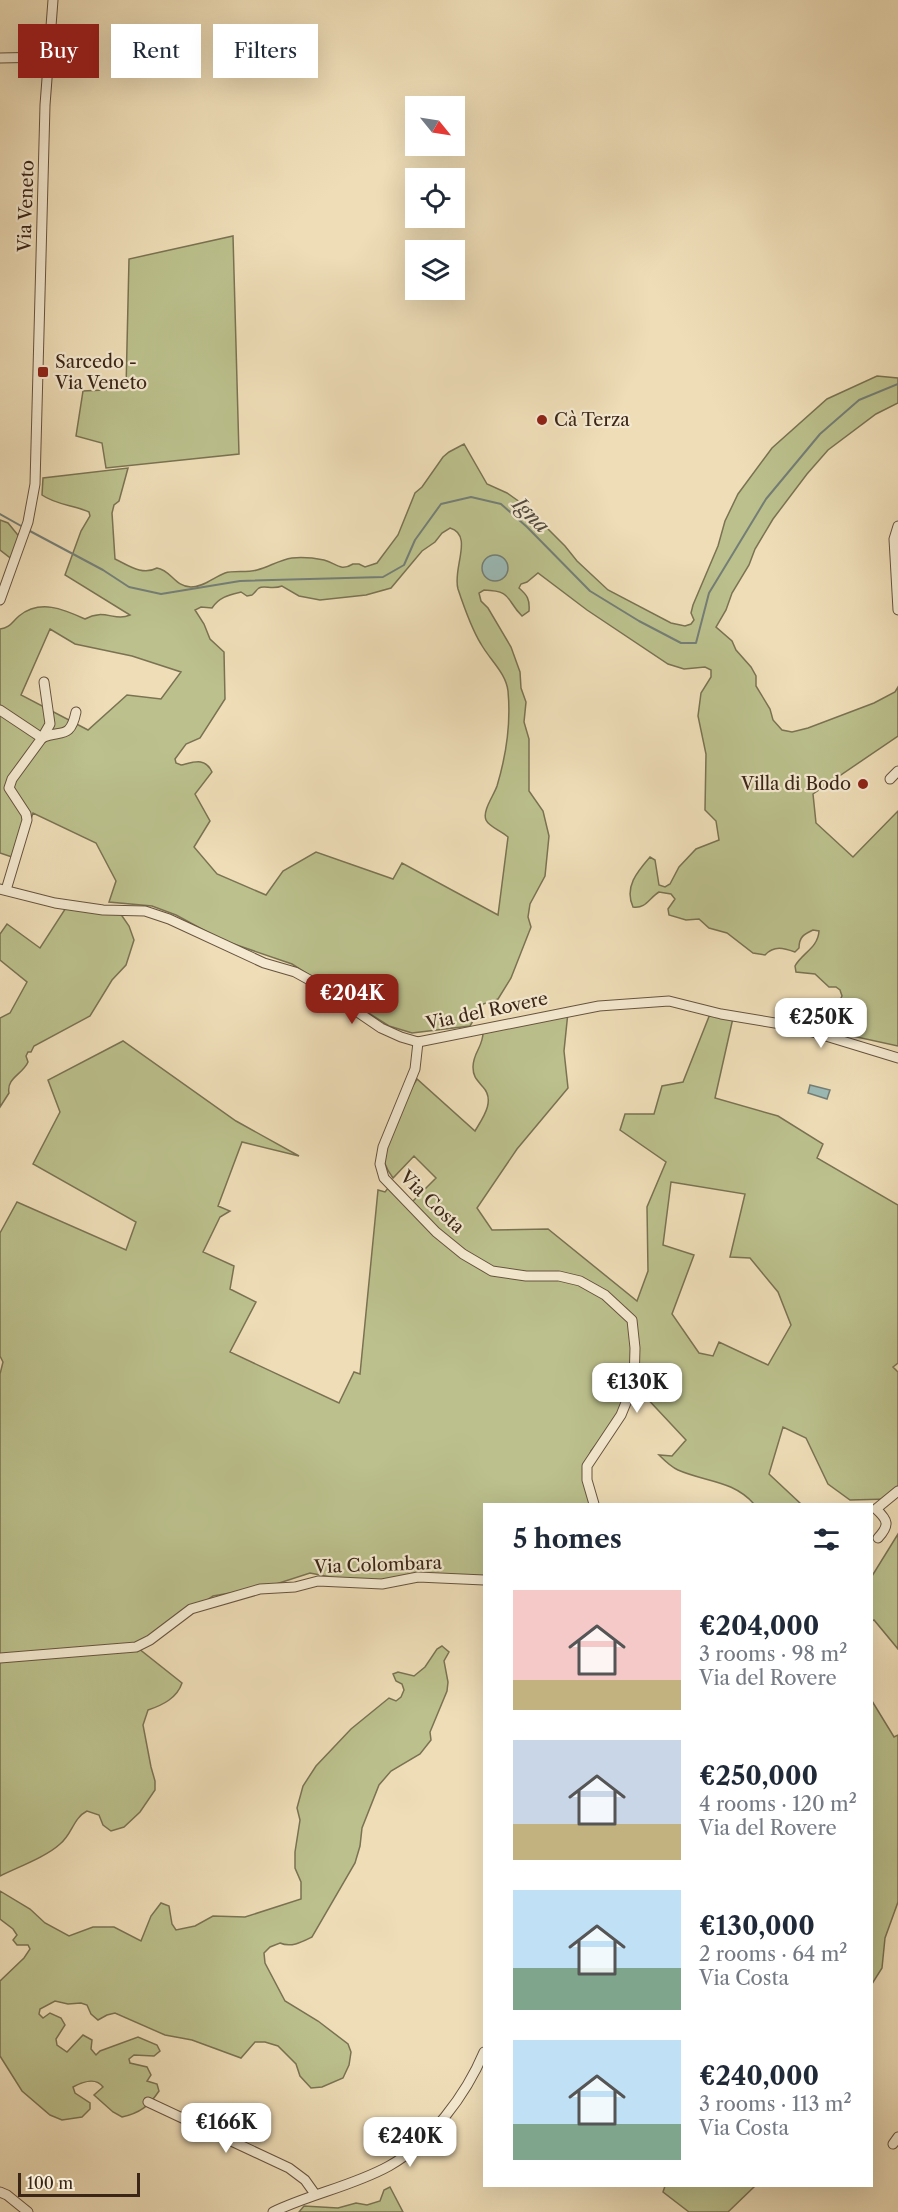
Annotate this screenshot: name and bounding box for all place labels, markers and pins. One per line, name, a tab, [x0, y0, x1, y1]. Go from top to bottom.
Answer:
place label: Sarcedo - Via Veneto	[54, 351, 147, 394]
marker: Sarcedo - Via Veneto	[36, 365, 50, 379]
place label: Cà Terza	[554, 409, 630, 431]
marker: Cà Terza	[535, 413, 549, 427]
place label: Villa di Bodo	[740, 773, 851, 795]
marker: Villa di Bodo	[856, 777, 870, 791]
pin: €204K	[310, 974, 394, 1025]
pin: €250K	[779, 998, 863, 1049]
pin: €130K	[595, 1363, 679, 1414]
pin: €166K	[184, 2103, 268, 2154]
pin: €240K	[368, 2117, 452, 2168]

